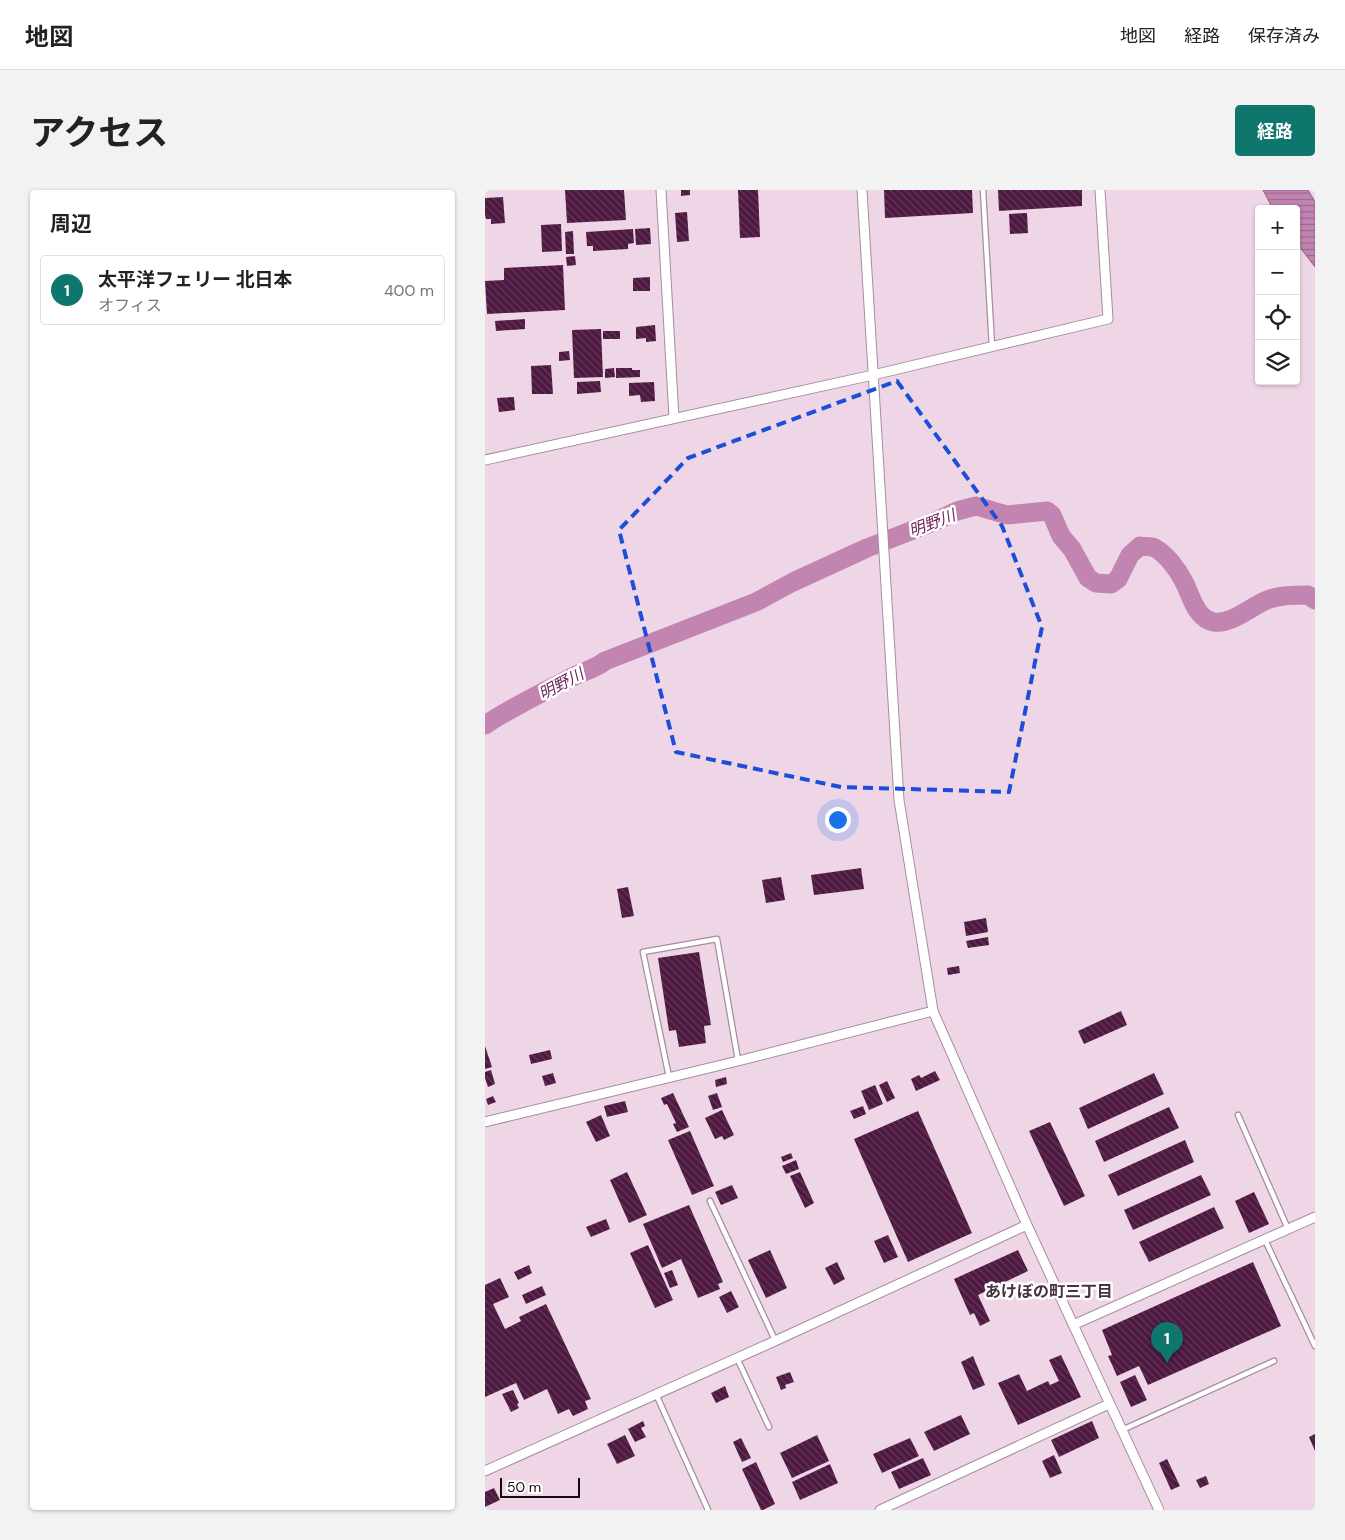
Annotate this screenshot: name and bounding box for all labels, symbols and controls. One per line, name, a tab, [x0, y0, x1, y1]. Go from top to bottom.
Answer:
text: 地図	[25, 21, 73, 52]
text: 地図	[1120, 24, 1156, 48]
text: 経路	[1184, 24, 1220, 48]
text: 保存済み	[1248, 24, 1320, 48]
button: 経路	[1235, 105, 1315, 156]
text: アクセス	[30, 110, 168, 156]
map controls	[1255, 205, 1300, 385]
button: +	[1255, 205, 1300, 250]
text: 周辺	[50, 210, 92, 238]
button: −	[1255, 250, 1300, 295]
text: 太平洋フェリー 北日本	[98, 267, 292, 292]
text: 1	[64, 280, 70, 301]
text: 400 m	[384, 280, 434, 301]
text: オフィス	[98, 295, 162, 316]
button: locate	[1255, 295, 1300, 340]
button: layers	[1255, 340, 1300, 385]
water label: 明野川	[906, 504, 960, 541]
water label: 明野川	[535, 663, 589, 705]
your location	[825, 807, 851, 833]
district label: あけぼの町三丁目	[985, 1281, 1113, 1302]
pin: 1	[1151, 1322, 1183, 1363]
scale bar	[500, 1475, 580, 1498]
text: 50 m	[507, 1478, 541, 1496]

